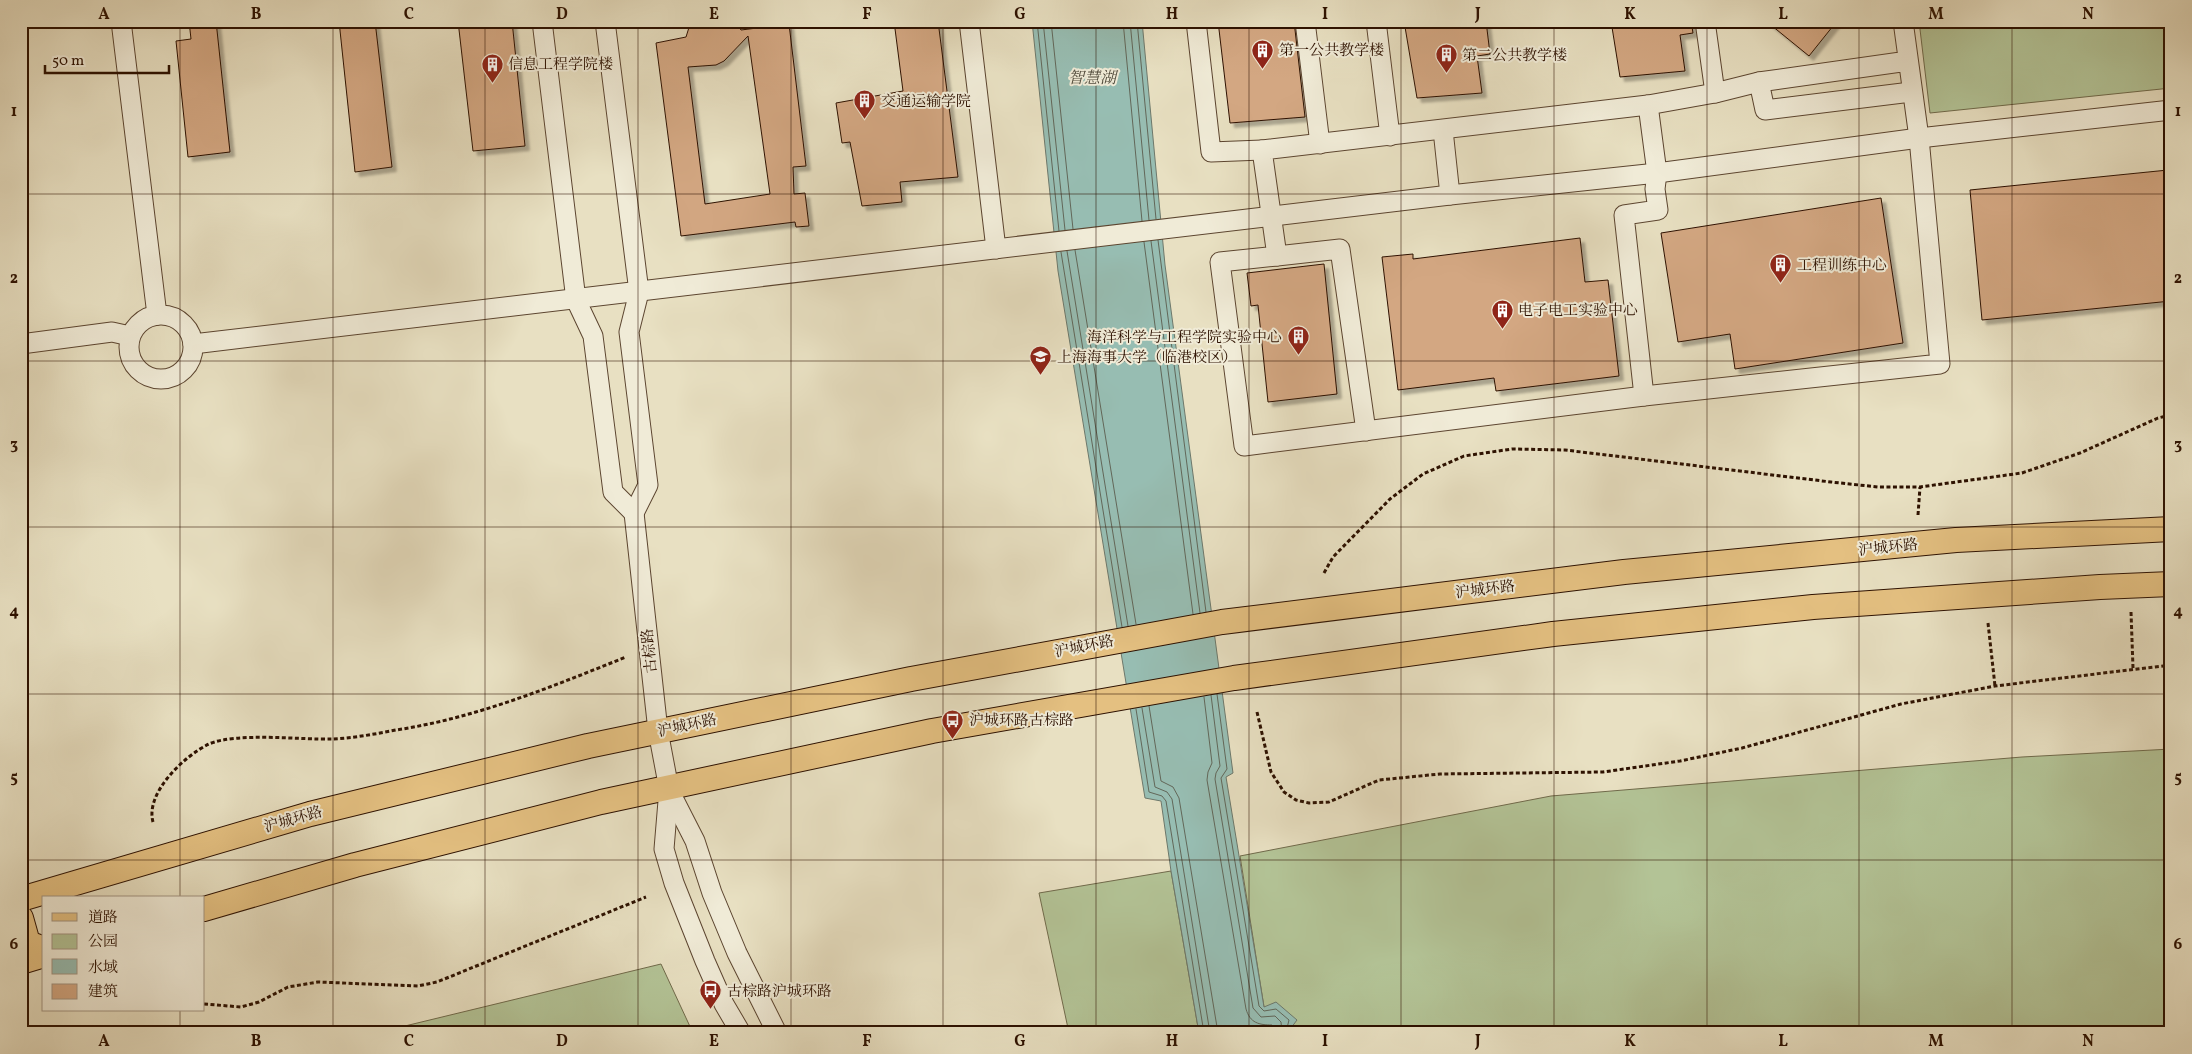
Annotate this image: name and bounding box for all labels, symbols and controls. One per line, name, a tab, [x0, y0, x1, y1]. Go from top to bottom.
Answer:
text: A	[98, 4, 110, 26]
text: B	[251, 4, 262, 26]
text: C	[404, 4, 414, 26]
text: D	[556, 4, 568, 26]
text: E	[709, 4, 719, 26]
text: F	[862, 4, 872, 26]
text: G	[1014, 4, 1026, 26]
text: H	[1166, 4, 1178, 26]
text: I	[1322, 4, 1328, 26]
text: J	[1474, 4, 1481, 26]
text: K	[1624, 4, 1636, 26]
text: L	[1778, 4, 1788, 26]
text: M	[1928, 4, 1944, 26]
text: N	[2082, 4, 2094, 26]
building icon: 第一公共教学楼	[1251, 38, 1275, 69]
place label: 第一公共教学楼	[1279, 41, 1384, 62]
scale bar	[45, 42, 169, 74]
building icon: 第二公共教学楼	[1434, 43, 1458, 74]
place label: 第二公共教学楼	[1462, 46, 1567, 67]
text: 50 m	[52, 51, 84, 72]
building icon: 信息工程学院楼	[480, 52, 504, 83]
place label: 信息工程学院楼	[508, 55, 613, 76]
water label: 智慧湖	[1068, 68, 1119, 90]
building icon: 交通运输学院	[853, 89, 877, 120]
place label: 交通运输学院	[881, 92, 971, 113]
text: 1	[11, 101, 17, 123]
text: 1	[2175, 101, 2181, 123]
building icon: 工程训练中心	[1769, 253, 1793, 284]
place label: 工程训练中心	[1797, 256, 1887, 277]
text: 2	[10, 268, 18, 290]
text: 2	[2174, 268, 2182, 290]
building icon: 电子电工实验中心	[1490, 298, 1514, 329]
place label: 电子电工实验中心	[1518, 301, 1638, 322]
building icon: 海洋科学与工程学院实验中心	[1286, 325, 1310, 356]
place label: 海洋科学与工程学院实验中心	[1087, 328, 1282, 349]
school or university icon: 上海海事大学（临港校区）	[1029, 345, 1053, 376]
place label: 上海海事大学（临港校区）	[1057, 348, 1237, 369]
text: 3	[10, 434, 18, 456]
text: 3	[2174, 434, 2182, 456]
street label: 沪城环路	[1857, 535, 1919, 562]
street label: 沪城环路	[1454, 576, 1516, 605]
text: 4	[9, 601, 19, 623]
text: 4	[2173, 601, 2183, 623]
street label: 古棕路	[638, 627, 663, 674]
street label: 沪城环路	[1053, 631, 1116, 664]
bus stop icon: 沪城环路古棕路	[941, 708, 965, 739]
street label: 沪城环路	[656, 710, 719, 743]
place label: 沪城环路古棕路	[969, 711, 1074, 732]
text: 5	[10, 767, 18, 789]
text: 5	[2174, 767, 2182, 789]
street label: 沪城环路	[262, 802, 325, 839]
legend	[42, 896, 205, 1012]
text: 道路	[88, 908, 118, 929]
text: 公园	[88, 932, 118, 953]
text: 6	[10, 934, 19, 956]
text: 6	[2174, 934, 2183, 956]
text: 水域	[88, 958, 118, 979]
bus stop icon: 古棕路沪城环路	[699, 979, 723, 1010]
text: 建筑	[88, 982, 118, 1003]
place label: 古棕路沪城环路	[727, 982, 832, 1003]
text: A	[98, 1031, 110, 1053]
text: B	[251, 1031, 262, 1053]
text: C	[404, 1031, 414, 1053]
text: D	[556, 1031, 568, 1053]
text: E	[709, 1031, 719, 1053]
text: F	[862, 1031, 872, 1053]
text: G	[1014, 1031, 1026, 1053]
text: H	[1166, 1031, 1178, 1053]
text: I	[1322, 1031, 1328, 1053]
text: J	[1474, 1031, 1481, 1053]
text: K	[1624, 1031, 1636, 1053]
text: L	[1778, 1031, 1788, 1053]
text: M	[1928, 1031, 1944, 1053]
text: N	[2082, 1031, 2094, 1053]

